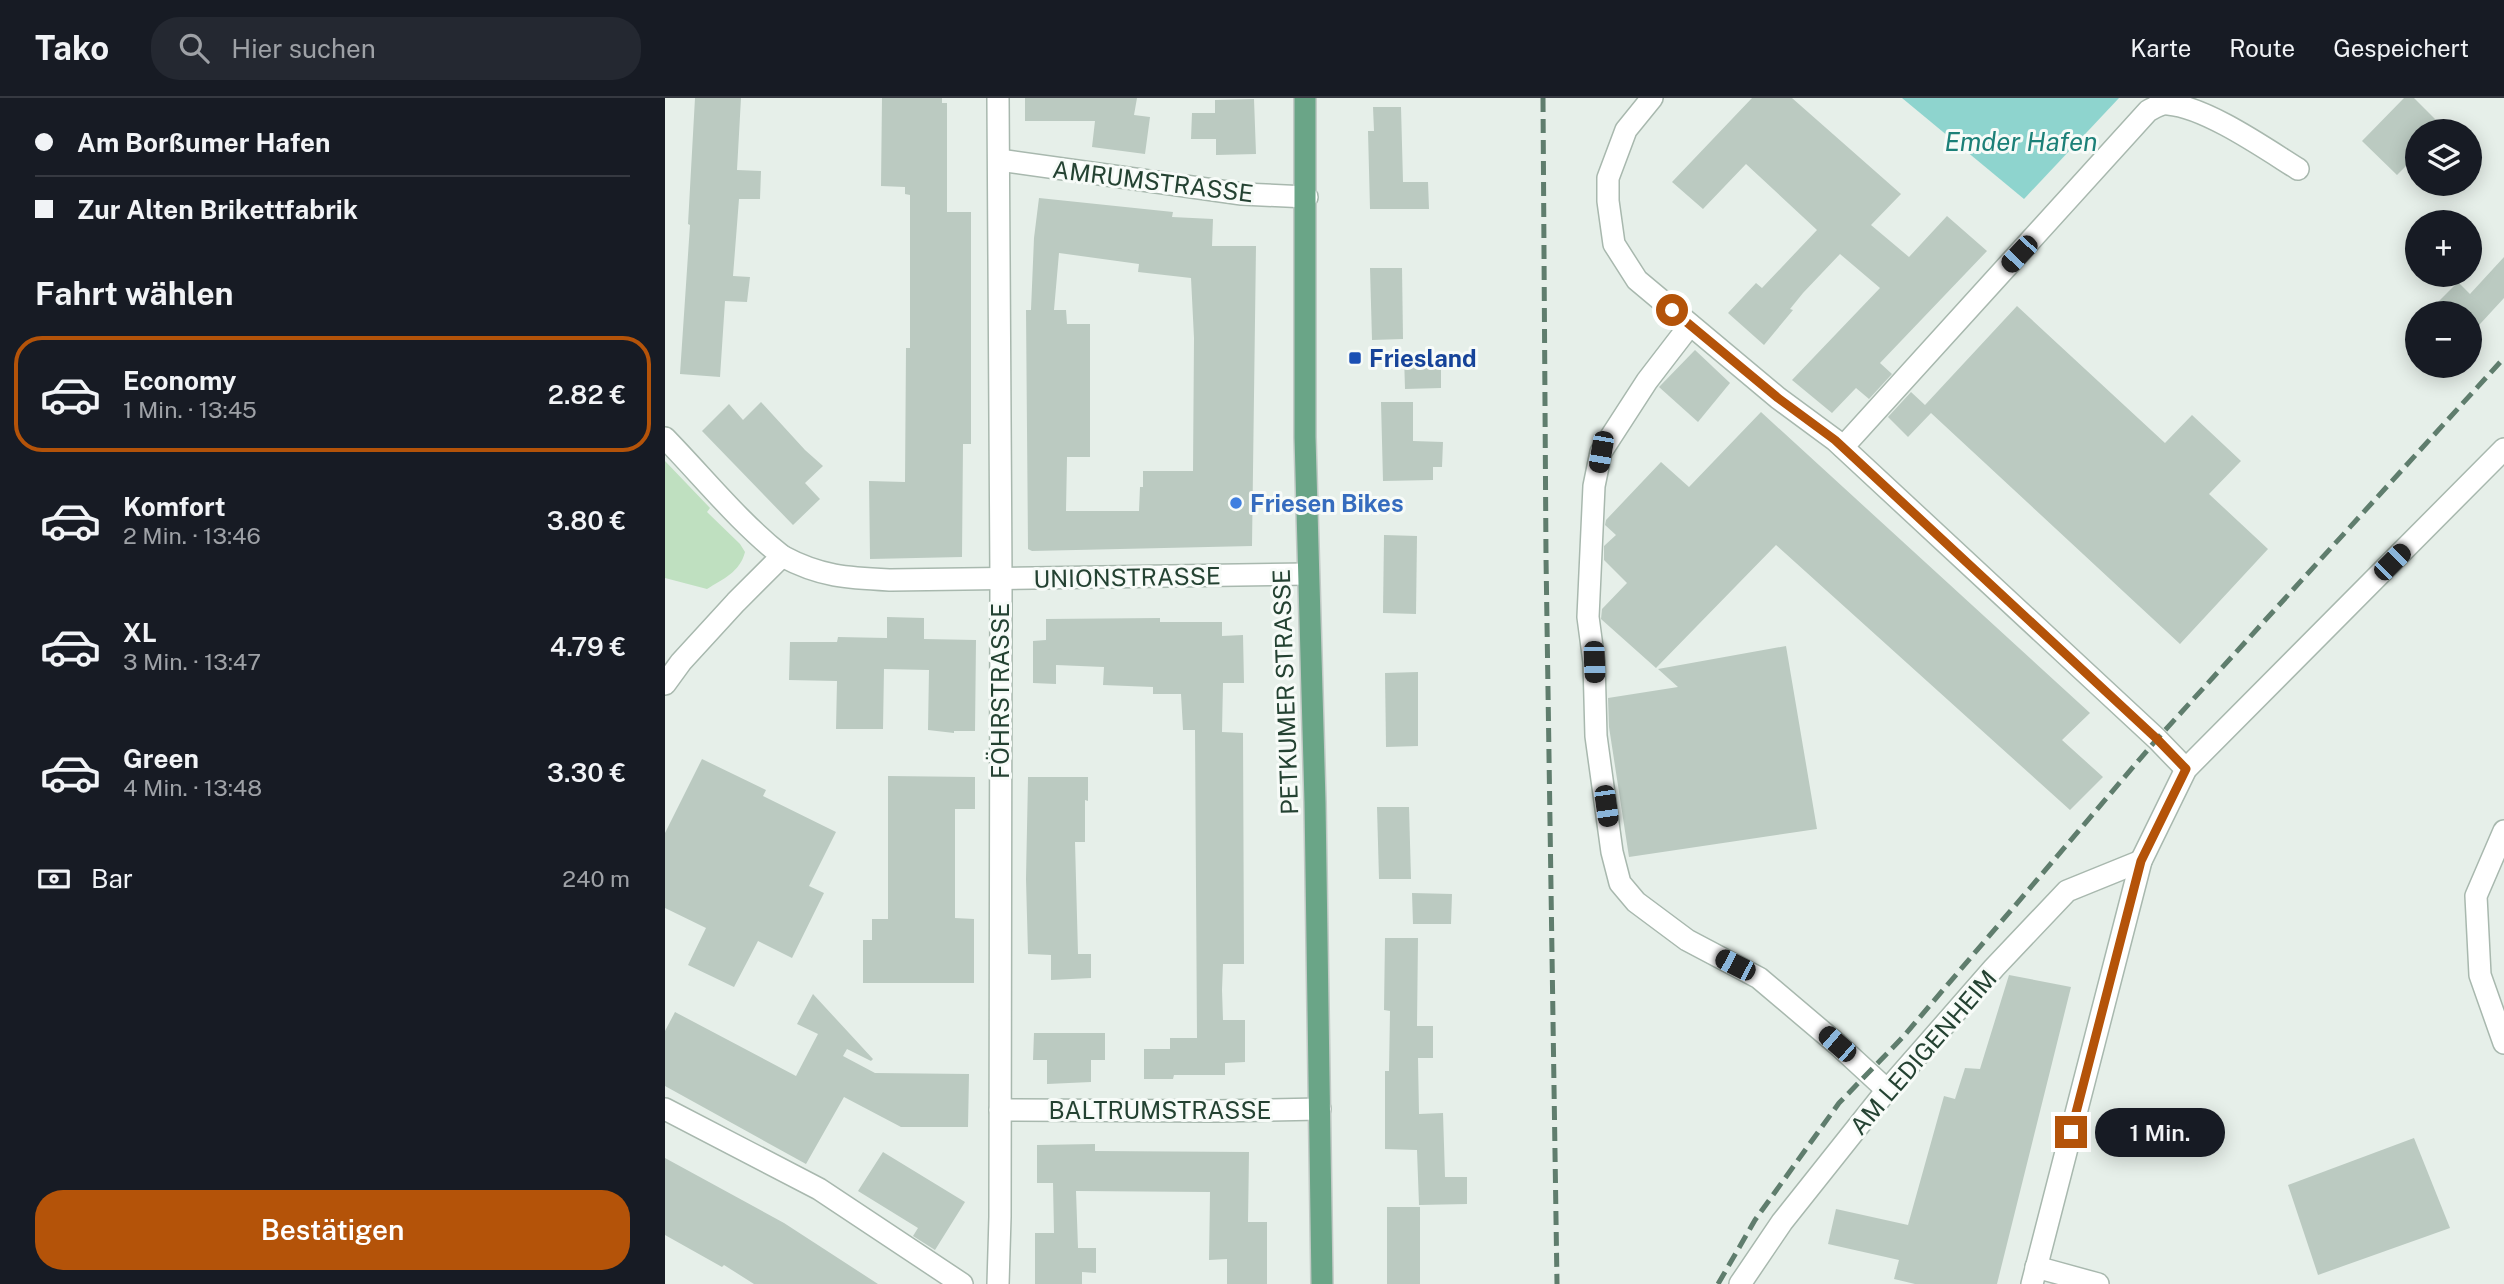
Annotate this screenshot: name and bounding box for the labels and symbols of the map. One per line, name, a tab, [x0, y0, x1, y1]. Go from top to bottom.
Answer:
water label: Emder Hafen	[1944, 126, 2098, 157]
street label: AMRUMSTRASSE	[1051, 155, 1255, 207]
car	[1997, 231, 2042, 277]
route start	[1656, 294, 1688, 326]
place label: Friesland	[1369, 344, 1477, 372]
marker: Friesland	[1347, 350, 1363, 366]
car	[1588, 429, 1615, 475]
place label: Friesen Bikes	[1250, 489, 1404, 517]
marker: Friesen Bikes	[1228, 495, 1244, 511]
car	[2370, 540, 2415, 584]
street label: UNIONSTRASSE	[1033, 561, 1221, 593]
street label: PETKUMER STRASSE	[1267, 569, 1303, 815]
street label: FÖHRSTRASSE	[985, 603, 1014, 779]
car	[1583, 641, 1606, 683]
car	[1593, 784, 1620, 828]
car	[1712, 946, 1759, 984]
street label: AM LEDIGENHEIM	[1844, 964, 2002, 1140]
car	[1815, 1022, 1860, 1066]
street label: BALTRUMSTRASSE	[1049, 1096, 1271, 1124]
callout: 1 Min.	[2095, 1108, 2225, 1156]
route end	[2055, 1116, 2087, 1148]

